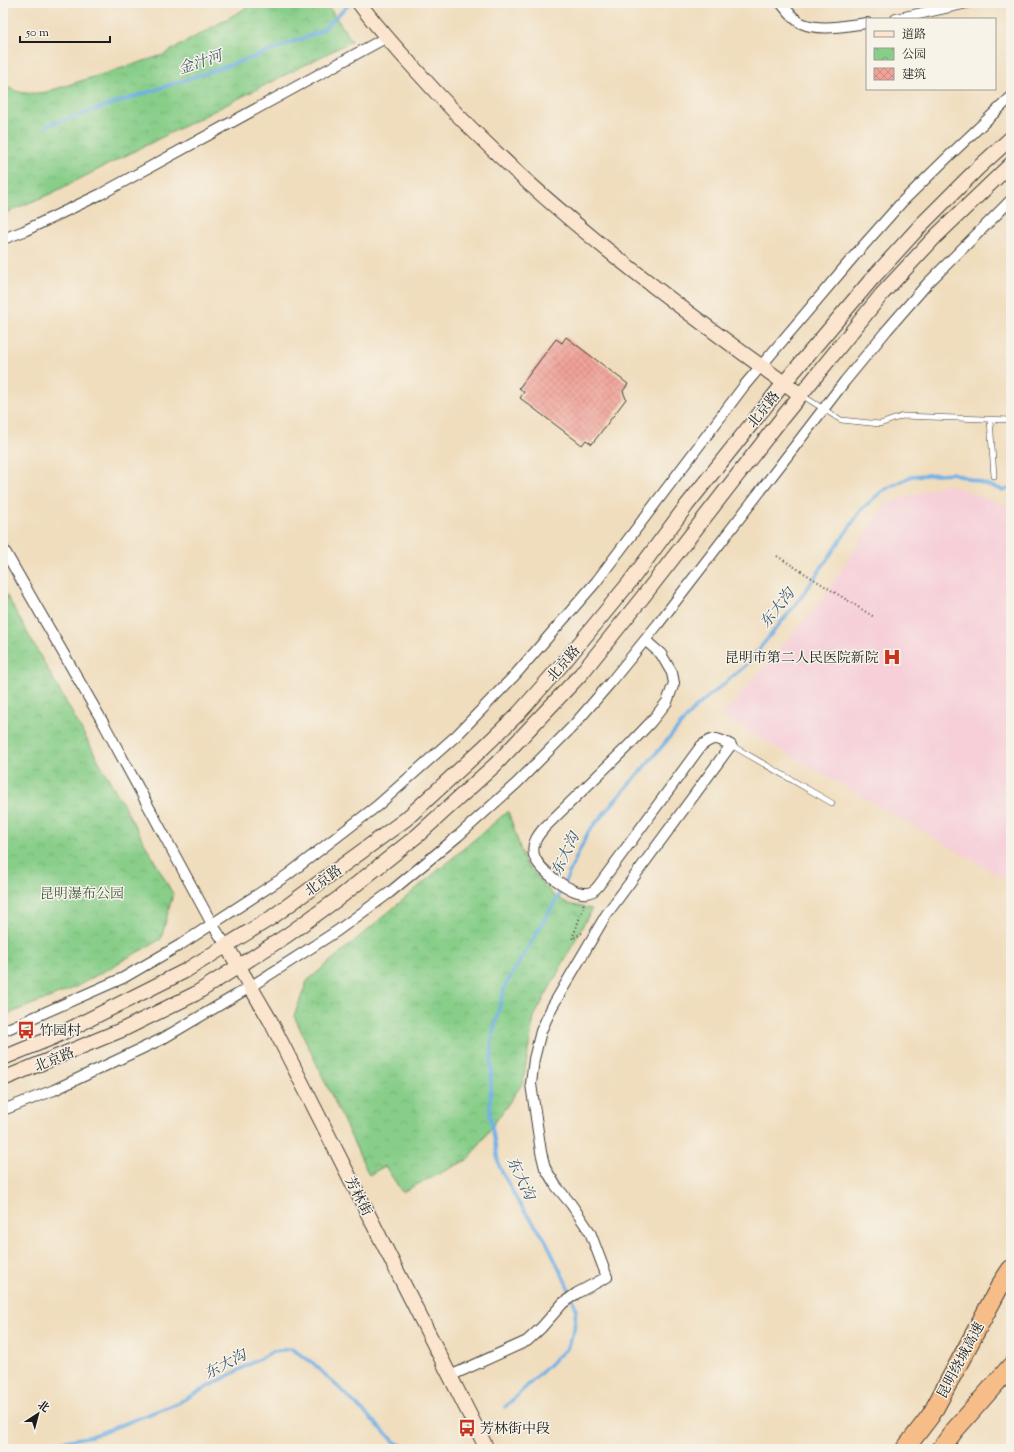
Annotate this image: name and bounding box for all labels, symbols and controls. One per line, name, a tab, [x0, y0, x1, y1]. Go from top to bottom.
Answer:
scale bar	[20, 18, 110, 44]
legend	[866, 18, 996, 90]
text: 50 m	[25, 24, 49, 42]
text: 道路	[902, 26, 926, 44]
water label: 金汁河	[176, 46, 228, 80]
text: 公园	[902, 46, 926, 64]
text: 建筑	[902, 66, 926, 84]
street label: 北京路	[744, 388, 786, 433]
water label: 东大沟	[756, 583, 802, 633]
street label: 北京路	[543, 642, 586, 687]
hospital icon: 昆明市第二人民医院新院	[882, 647, 902, 667]
place label: 昆明市第二人民医院新院	[725, 649, 879, 669]
water label: 东大沟	[547, 828, 586, 879]
street label: 北京路	[301, 861, 347, 902]
park label: 昆明瀑布公园	[40, 885, 124, 905]
bus stop icon: 竹园村	[16, 1020, 36, 1040]
place label: 竹园村	[39, 1022, 81, 1042]
street label: 北京路	[32, 1044, 78, 1078]
water label: 东大沟	[500, 1154, 540, 1205]
street label: 芳林街	[339, 1174, 376, 1220]
street label: 昆明绕城高速	[933, 1319, 990, 1403]
water label: 东大沟	[201, 1345, 252, 1385]
north arrow	[18, 1394, 58, 1434]
text: 北	[34, 1397, 52, 1416]
bus stop icon: 芳林街中段	[457, 1418, 477, 1438]
place label: 芳林街中段	[480, 1420, 550, 1440]

